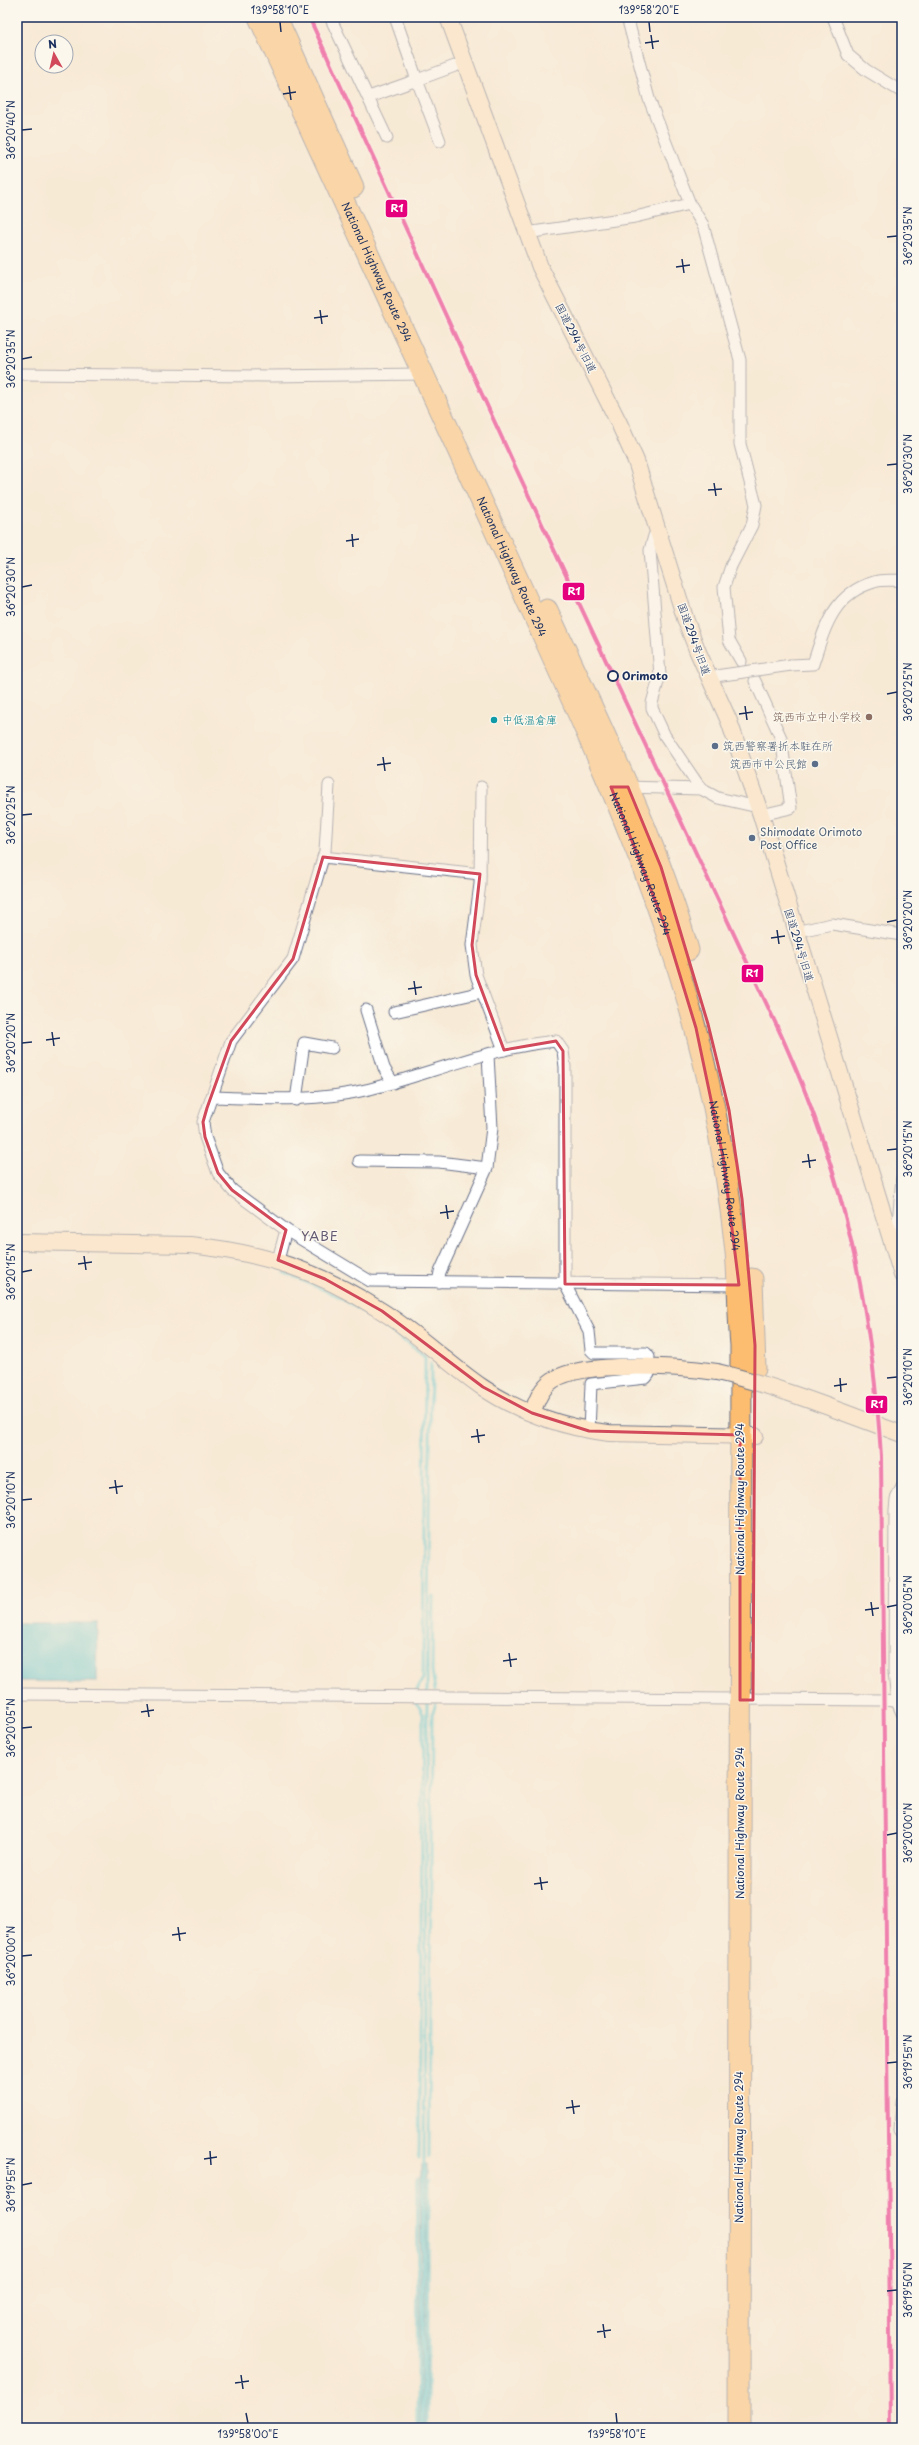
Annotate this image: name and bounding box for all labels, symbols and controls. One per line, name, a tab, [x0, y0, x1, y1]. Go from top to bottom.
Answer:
text: 139°58'10"E	[251, 2, 309, 17]
text: 139°58'20"E	[619, 2, 679, 17]
north arrow	[34, 34, 74, 74]
text: N	[47, 35, 58, 53]
text: 36°20'40"N	[3, 100, 18, 160]
street label: National Highway Route 294	[338, 199, 417, 345]
line badge: R1	[385, 199, 408, 218]
text: R1	[391, 199, 403, 216]
text: 36°20'35"N	[900, 206, 915, 265]
street label: 国道294号旧道	[552, 300, 601, 376]
text: 36°20'35"N	[3, 329, 18, 388]
text: 36°20'30"N	[900, 434, 915, 494]
street label: National Highway Route 294	[473, 494, 552, 639]
text: 36°20'30"N	[3, 557, 18, 617]
line badge: R1	[562, 582, 585, 601]
text: R1	[568, 582, 580, 599]
street label: 国道294号旧道	[673, 600, 716, 678]
text: 36°20'25"N	[900, 662, 915, 722]
place label: Orimoto	[622, 667, 668, 684]
marker: Orimoto	[607, 670, 619, 682]
place label: 筑西市立中小学校	[773, 708, 861, 725]
place label: 中低温倉庫	[502, 711, 557, 728]
marker: 筑西市立中小学校	[864, 712, 874, 722]
marker: 中低温倉庫	[489, 715, 499, 725]
place label: 筑西警察署折本駐在所	[723, 737, 833, 754]
marker: 筑西警察署折本駐在所	[710, 741, 720, 751]
place label: 筑西市中公民館	[730, 755, 807, 772]
marker: 筑西市中公民館	[810, 759, 820, 769]
text: 36°20'25"N	[3, 785, 18, 845]
street label: National Highway Route 294	[606, 789, 676, 938]
place label: Shimodate Orimoto Post Office	[760, 823, 862, 853]
marker: Shimodate Orimoto Post Office	[747, 833, 757, 843]
text: 36°20'20"N	[900, 890, 915, 950]
street label: 国道294号旧道	[780, 906, 819, 984]
line badge: R1	[741, 964, 764, 983]
text: R1	[746, 964, 758, 981]
text: 36°20'20"N	[3, 1013, 18, 1073]
street label: National Highway Route 294	[705, 1099, 745, 1252]
text: 36°20'15"N	[900, 1120, 915, 1178]
district label: YABE	[301, 1226, 339, 1245]
text: 36°20'15"N	[3, 1243, 18, 1301]
text: 36°20'10"N	[900, 1348, 915, 1406]
line badge: R1	[865, 1395, 888, 1414]
text: R1	[871, 1395, 883, 1412]
street label: National Highway Route 294	[731, 1423, 748, 1575]
text: 36°20'10"N	[3, 1471, 18, 1529]
text: 36°20'05"N	[900, 1575, 915, 1635]
text: 36°20'05"N	[3, 1698, 18, 1758]
street label: National Highway Route 294	[731, 1747, 748, 1899]
text: 36°20'00"N	[900, 1803, 915, 1863]
text: 36°20'00"N	[3, 1926, 18, 1986]
text: 36°19'55"N	[900, 2034, 915, 2090]
street label: National Highway Route 294	[730, 2071, 747, 2223]
text: 36°19'55"N	[3, 2157, 18, 2213]
text: 36°19'50"N	[900, 2262, 915, 2318]
text: 139°58'00"E	[218, 2426, 278, 2441]
text: 139°58'10"E	[588, 2426, 646, 2441]

